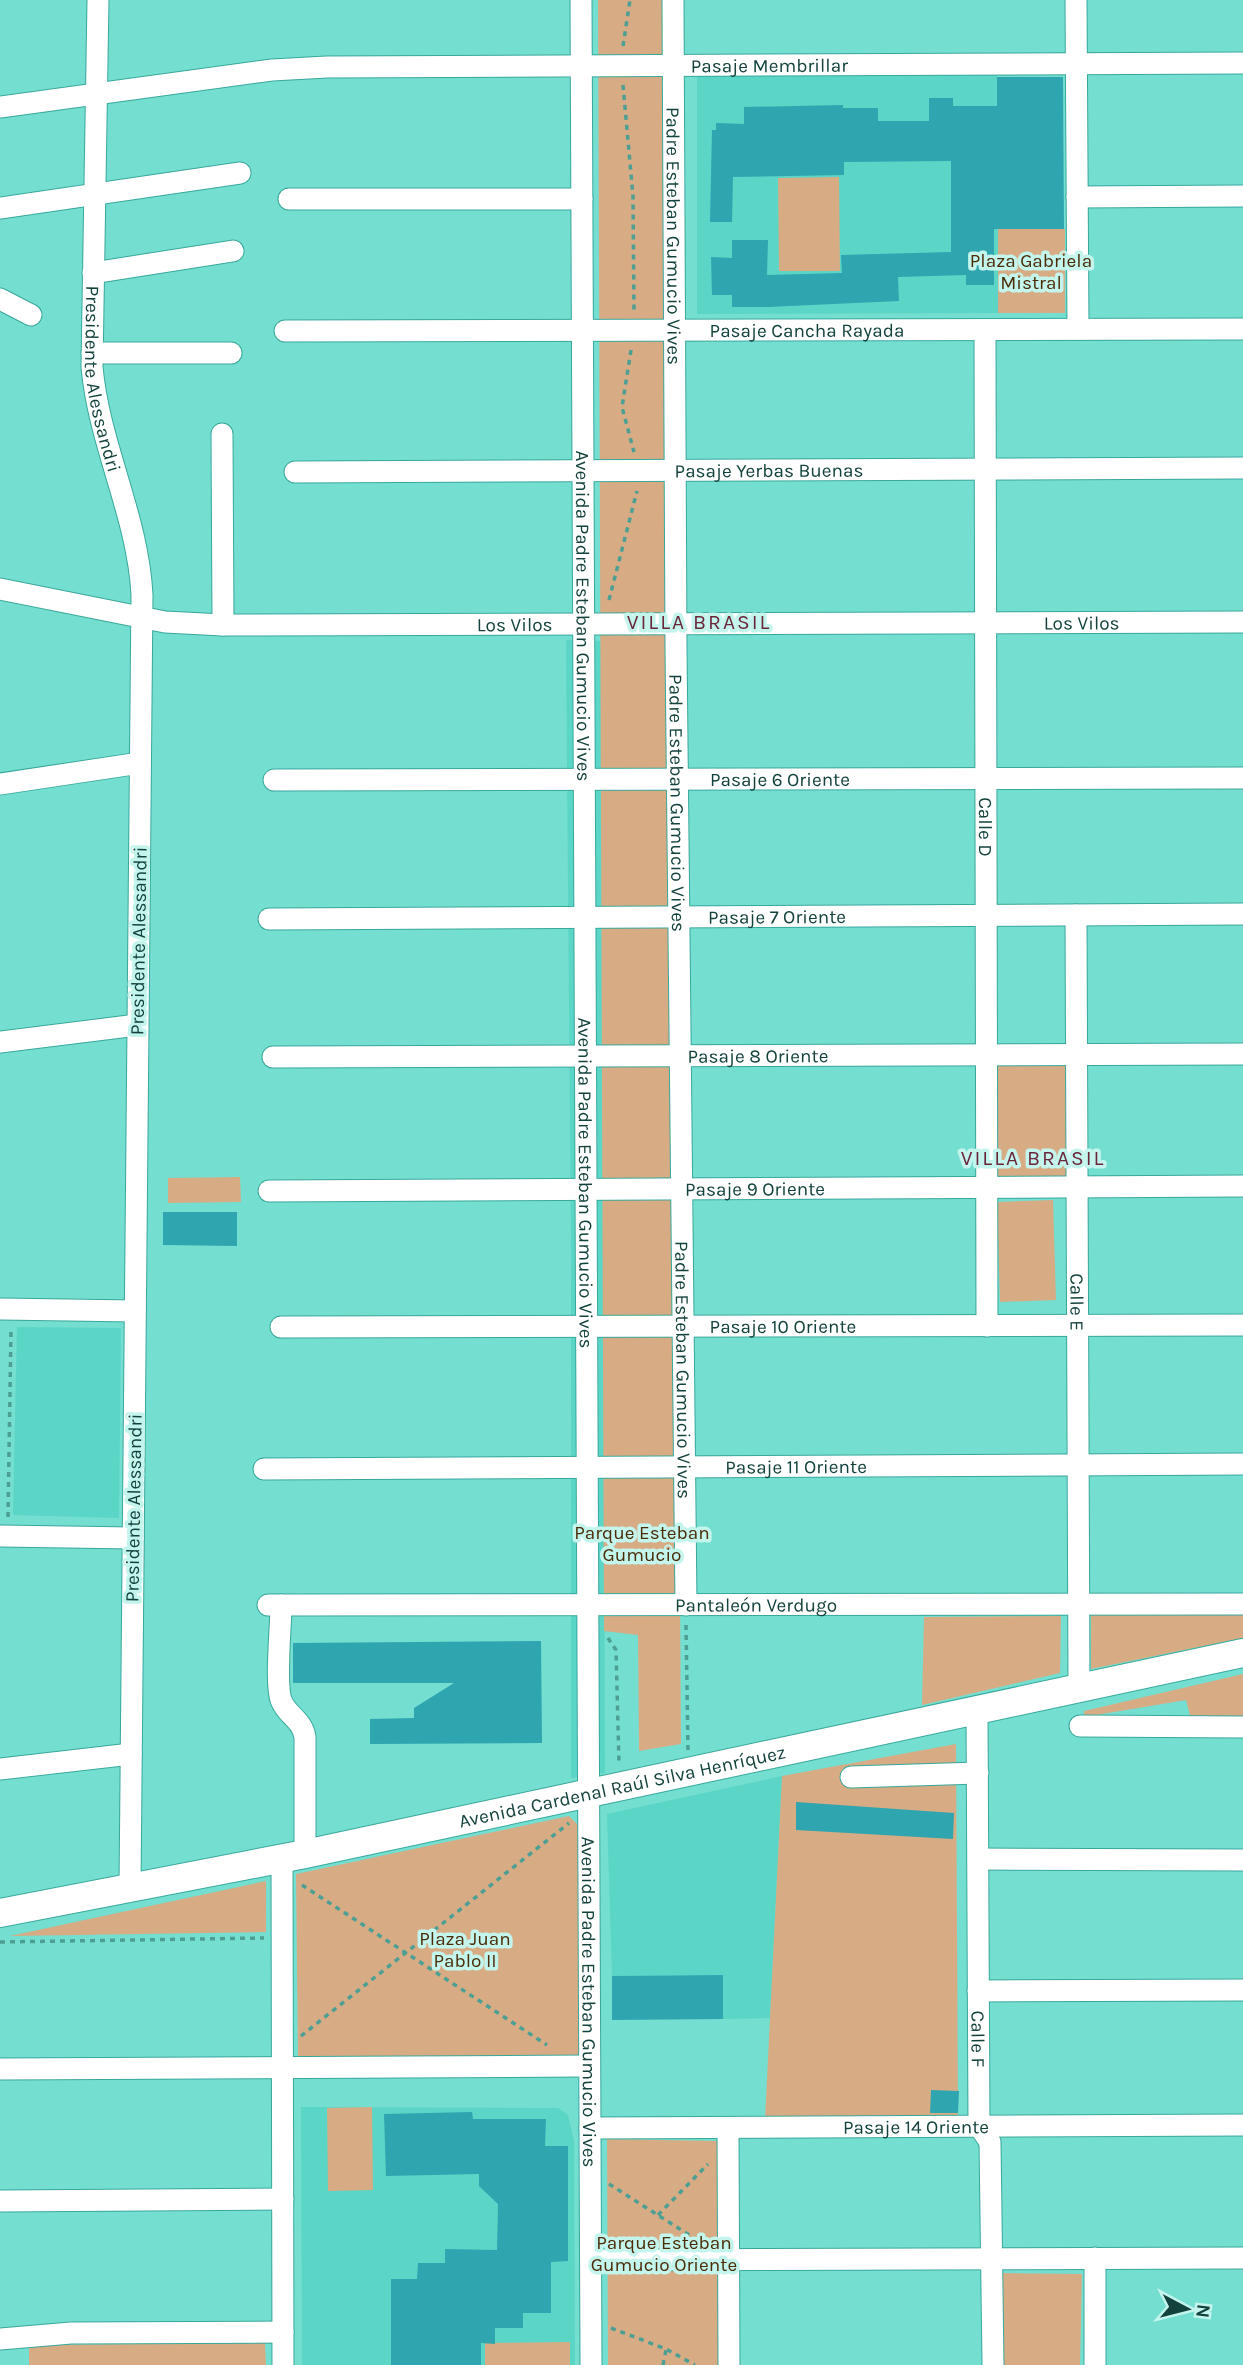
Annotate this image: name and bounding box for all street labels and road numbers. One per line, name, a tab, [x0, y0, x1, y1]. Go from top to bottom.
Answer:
street label: Pasaje Membrillar	[691, 55, 848, 77]
street label: Padre Esteban Gumucio Vives	[661, 107, 685, 365]
street label: Presidente Alessandri	[80, 285, 125, 475]
street label: Pasaje Cancha Rayada	[710, 320, 904, 342]
street label: Avenida Padre Esteban Gumucio Vives	[571, 450, 594, 782]
street label: Pasaje Yerbas Buenas	[675, 460, 863, 482]
street label: Los Vilos	[1044, 612, 1120, 635]
street label: Los Vilos	[477, 614, 553, 636]
street label: Padre Esteban Gumucio Vives	[664, 674, 689, 932]
street label: Pasaje 6 Oriente	[710, 769, 850, 791]
street label: Calle D	[974, 797, 996, 857]
street label: Presidente Alessandri	[126, 847, 152, 1035]
street label: Pasaje 7 Oriente	[708, 906, 846, 929]
street label: Avenida Padre Esteban Gumucio Vives	[573, 1017, 597, 1349]
street label: Pasaje 8 Oriente	[688, 1045, 828, 1068]
street label: Pasaje 9 Oriente	[685, 1178, 825, 1201]
street label: Padre Esteban Gumucio Vives	[670, 1241, 695, 1499]
street label: Calle E	[1065, 1273, 1088, 1331]
street label: Pasaje 10 Oriente	[710, 1316, 856, 1338]
street label: Presidente Alessandri	[121, 1414, 147, 1602]
street label: Pasaje 11 Oriente	[725, 1456, 867, 1479]
street label: Pantaleón Verdugo	[675, 1594, 837, 1617]
street label: Avenida Cardenal Raúl Silva Henríquez	[457, 1741, 788, 1833]
street label: Avenida Padre Esteban Gumucio Vives	[577, 1836, 600, 2168]
street label: Calle F	[966, 2010, 989, 2068]
street label: Pasaje 14 Oriente	[843, 2116, 989, 2139]

